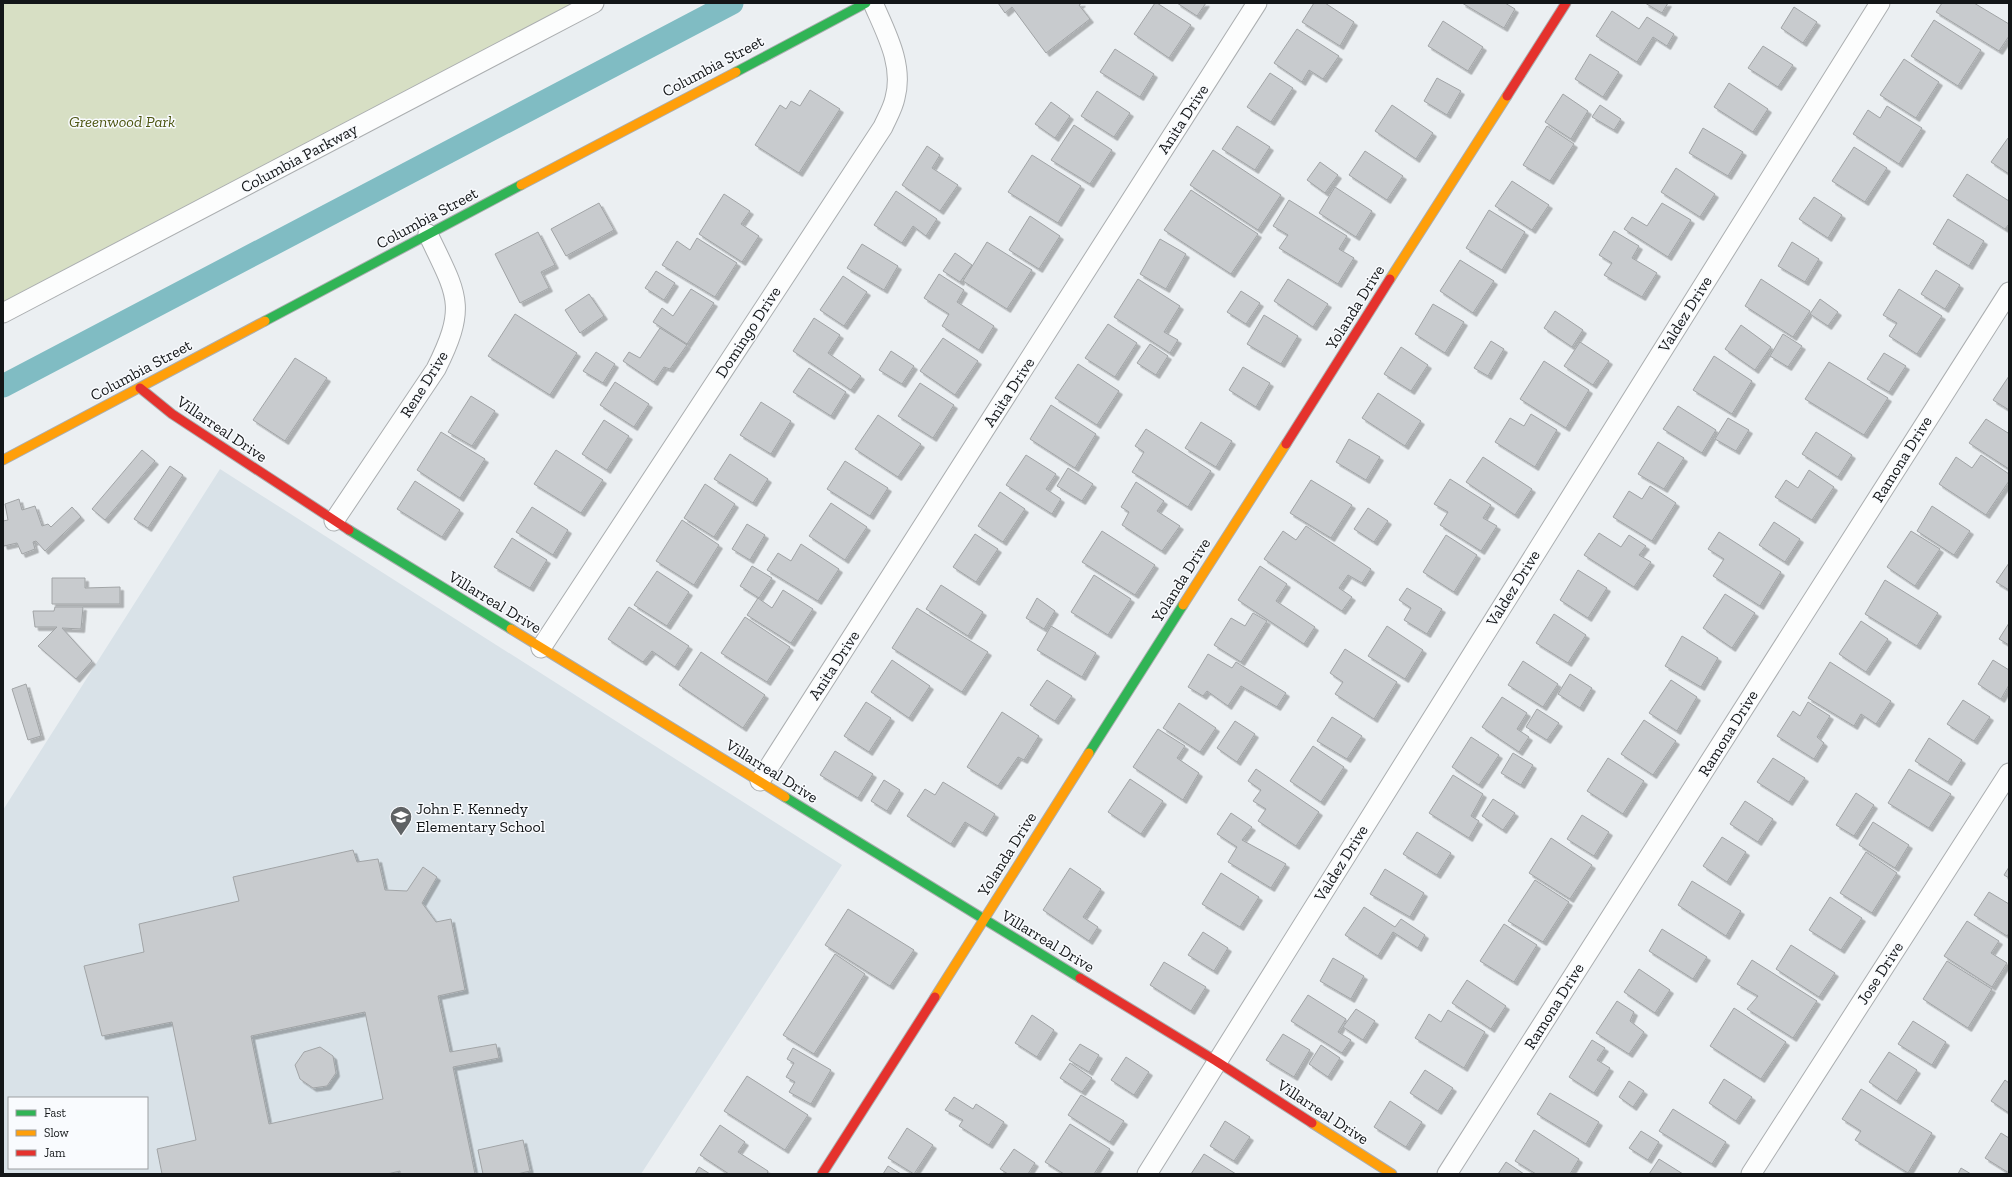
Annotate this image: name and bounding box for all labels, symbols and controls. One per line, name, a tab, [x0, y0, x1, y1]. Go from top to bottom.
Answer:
street label: Columbia Street	[659, 31, 767, 101]
street label: Anita Drive	[1154, 81, 1212, 157]
park label: Greenwood Park	[69, 112, 175, 131]
street label: Columbia Parkway	[237, 119, 361, 197]
street label: Columbia Street	[373, 183, 481, 253]
street label: Yolanda Drive	[1321, 261, 1388, 353]
street label: Valdez Drive	[1654, 272, 1716, 357]
street label: Domingo Drive	[711, 283, 785, 381]
street label: Columbia Street	[87, 335, 195, 405]
street label: Rene Drive	[396, 347, 452, 421]
street label: Anita Drive	[980, 354, 1038, 430]
street label: Villarreal Drive	[172, 391, 271, 466]
street label: Ramona Drive	[1868, 412, 1936, 506]
street label: Yolanda Drive	[1147, 534, 1214, 626]
street label: Valdez Drive	[1482, 546, 1544, 631]
street label: Villarreal Drive	[444, 566, 545, 637]
street label: Anita Drive	[805, 627, 863, 703]
street label: Ramona Drive	[1694, 686, 1762, 780]
street label: Villarreal Drive	[722, 735, 822, 807]
place label: John F. Kennedy Elementary School	[416, 799, 545, 836]
school or university icon: John F. Kennedy Elementary School	[388, 804, 414, 837]
street label: Yolanda Drive	[973, 808, 1040, 900]
street label: Valdez Drive	[1310, 821, 1372, 906]
street label: Villarreal Drive	[997, 905, 1098, 976]
street label: Jose Drive	[1853, 938, 1907, 1008]
street label: Ramona Drive	[1520, 959, 1588, 1053]
street label: Villarreal Drive	[1273, 1075, 1372, 1149]
legend	[8, 1097, 148, 1169]
text: Fast	[44, 1106, 67, 1120]
text: Slow	[44, 1126, 70, 1140]
text: Jam	[44, 1146, 66, 1160]

